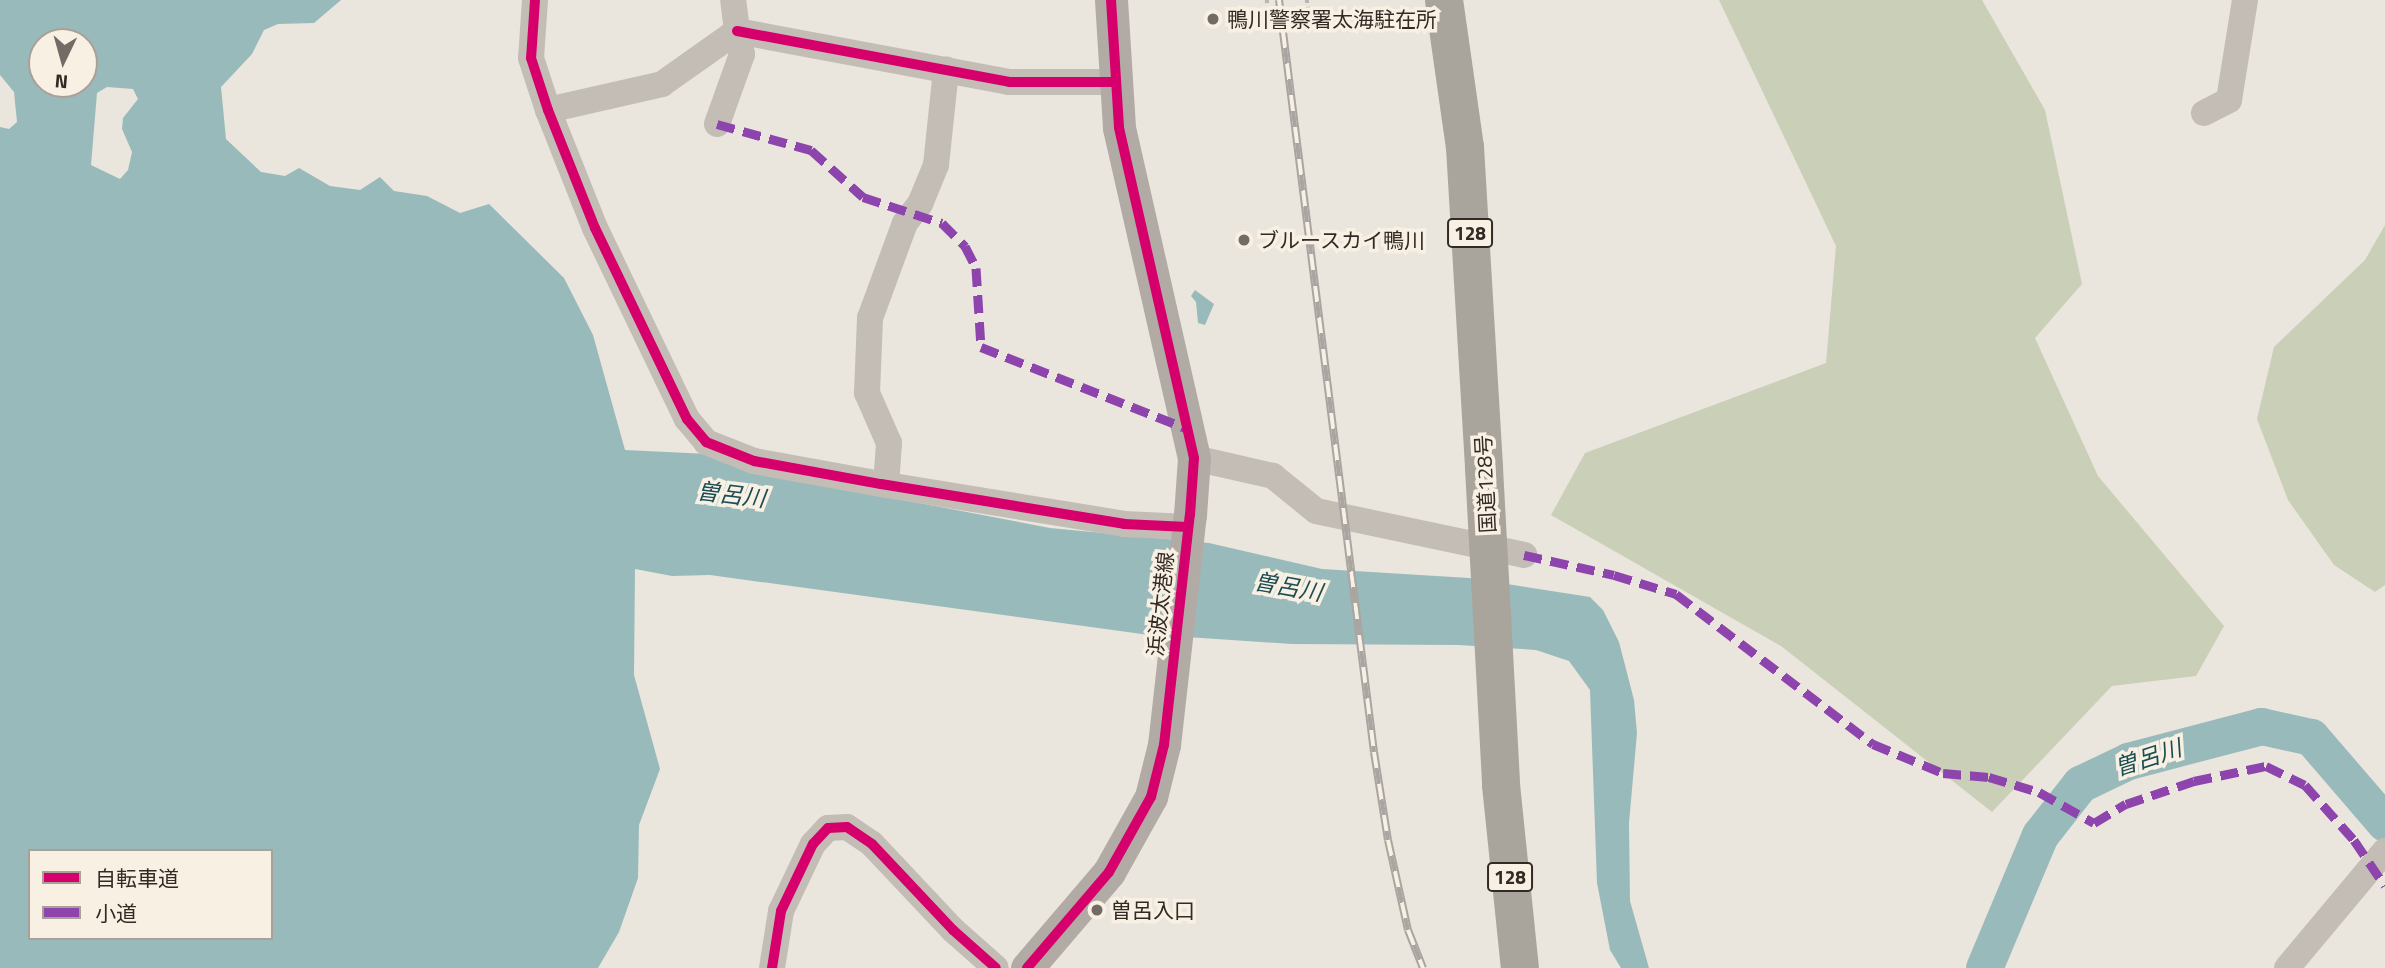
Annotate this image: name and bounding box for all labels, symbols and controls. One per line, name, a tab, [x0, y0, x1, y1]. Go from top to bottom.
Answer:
place label: 鴨川警察署太海駐在所	[1227, 6, 1437, 32]
marker: 鴨川警察署太海駐在所	[1205, 11, 1221, 27]
north arrow	[28, 28, 98, 98]
text: N	[53, 67, 69, 97]
road number: 128	[1446, 218, 1494, 248]
place label: ブルースカイ鴨川	[1258, 227, 1426, 253]
marker: ブルースカイ鴨川	[1236, 232, 1252, 248]
street label: 国道128号	[1470, 434, 1500, 534]
water label: 曽呂川	[695, 477, 767, 513]
street label: 浜波太港線	[1142, 550, 1178, 658]
water label: 曽呂川	[1252, 567, 1324, 607]
water label: 曽呂川	[2111, 734, 2185, 782]
legend	[28, 849, 273, 940]
text: 自転車道	[95, 862, 179, 894]
road number: 128	[1486, 862, 1534, 892]
text: 小道	[95, 897, 137, 929]
place label: 曽呂入口	[1111, 897, 1195, 923]
marker: 曽呂入口	[1089, 902, 1105, 918]

